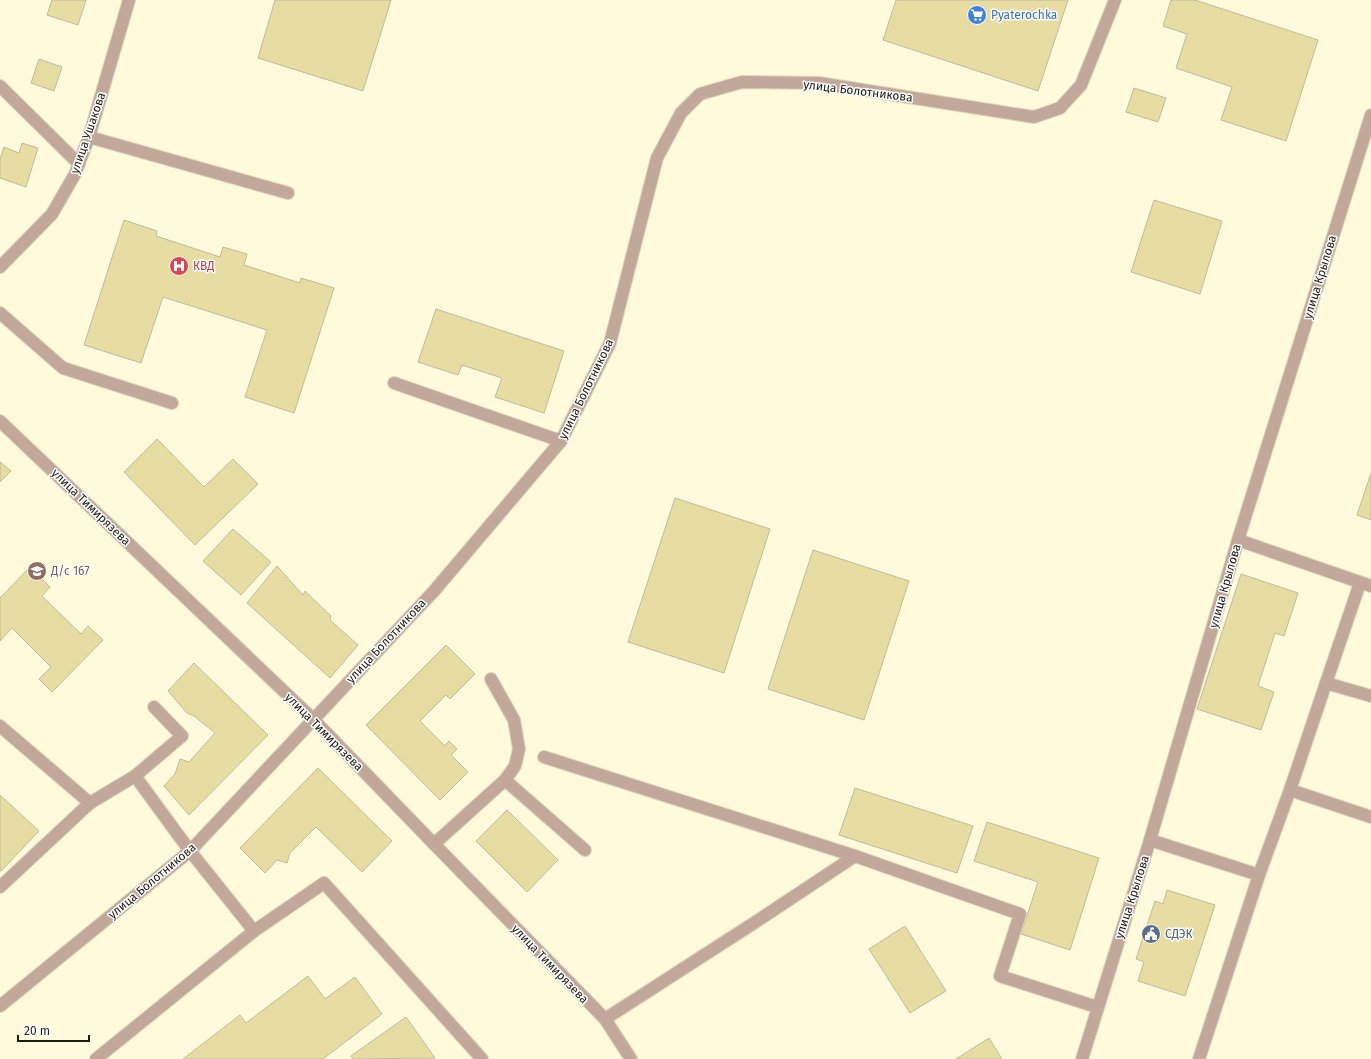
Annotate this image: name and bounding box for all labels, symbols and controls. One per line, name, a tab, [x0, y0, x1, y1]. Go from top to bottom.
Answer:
supermarket icon: Pyaterochka	[966, 4, 988, 26]
place label: Pyaterochka	[991, 8, 1057, 22]
street label: улица Болотникова	[803, 77, 913, 105]
street label: улица Ушакова	[68, 90, 108, 176]
street label: улица Крылова	[1301, 233, 1339, 321]
hospital icon: КВД	[168, 255, 190, 277]
place label: КВД	[193, 259, 215, 273]
street label: улица Болотникова	[556, 336, 616, 442]
street label: улица Тимирязева	[49, 466, 133, 548]
street label: улица Крылова	[1206, 542, 1244, 630]
school or university icon: Д/с 167	[26, 560, 48, 582]
place label: Д/с 167	[50, 564, 90, 578]
street label: улица Болотникова	[343, 596, 429, 686]
street label: улица Тимирязева	[282, 690, 366, 774]
street label: улица Болотникова	[105, 840, 199, 922]
street label: улица Крылова	[1112, 854, 1152, 940]
street label: улица Тимирязева	[509, 922, 591, 1006]
public building icon: СДЭК	[1140, 923, 1162, 945]
place label: СДЭК	[1165, 927, 1193, 941]
scale bar	[18, 1017, 89, 1043]
text: 20 m	[24, 1024, 50, 1038]

